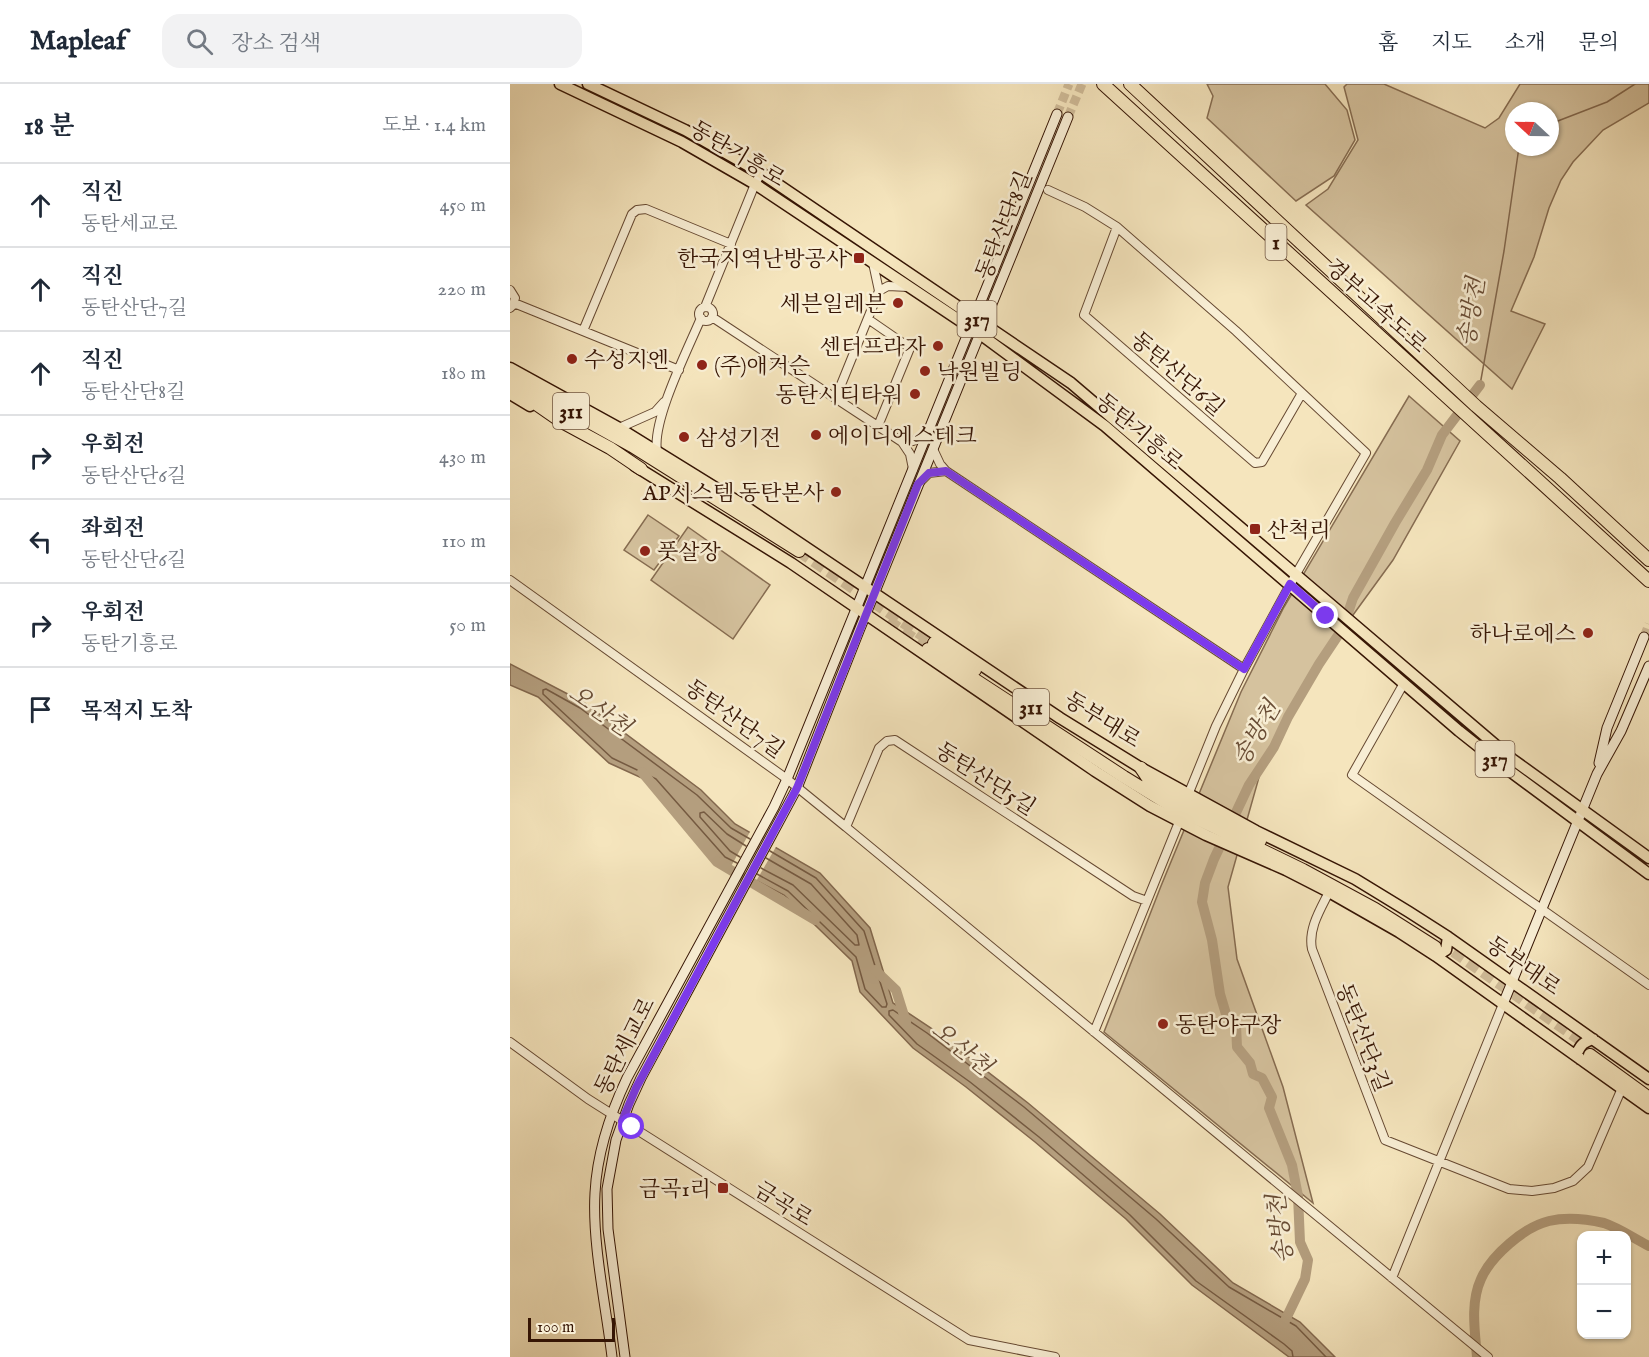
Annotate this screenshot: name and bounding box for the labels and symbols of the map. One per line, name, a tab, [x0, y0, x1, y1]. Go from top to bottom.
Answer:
north arrow	[1505, 102, 1559, 156]
street label: 동탄기흥로	[684, 115, 790, 194]
street label: 동탄산단8길	[970, 167, 1039, 284]
road number: 1	[1266, 224, 1287, 260]
place label: 한국지역난방공사	[677, 246, 848, 274]
marker: 한국지역난방공사	[852, 251, 866, 265]
street label: 경부고속도로	[1319, 253, 1432, 360]
water label: 송방천	[1452, 274, 1494, 349]
place label: 세븐일레븐	[780, 291, 886, 319]
marker: 세븐일레븐	[891, 296, 905, 310]
road number: 317	[958, 301, 996, 337]
street label: 동탄산단6길	[1124, 326, 1229, 423]
place label: 센터프라자	[820, 334, 927, 362]
marker: 센터프라자	[931, 339, 945, 353]
place label: 수성지엔	[584, 347, 669, 375]
marker: 수성지엔	[565, 352, 579, 366]
place label: (주)애거슨	[714, 353, 810, 381]
marker: (주)애거슨	[695, 358, 709, 372]
place label: 낙원빌딩	[937, 359, 1022, 387]
marker: 낙원빌딩	[918, 364, 932, 378]
place label: 동탄시티타워	[775, 382, 903, 410]
marker: 동탄시티타워	[908, 387, 922, 401]
street label: 동탄기흥로	[1089, 388, 1188, 477]
road number: 311	[553, 393, 589, 429]
place label: 에이디에스테크	[828, 423, 977, 451]
place label: 삼성기전	[696, 425, 781, 453]
marker: 에이디에스테크	[809, 428, 823, 442]
marker: 삼성기전	[677, 430, 691, 444]
place label: AP시스템 동탄본사	[642, 480, 825, 508]
marker: AP시스템 동탄본사	[829, 485, 843, 499]
place label: 산척리	[1267, 517, 1331, 545]
marker: 산척리	[1248, 522, 1262, 536]
place label: 풋살장	[657, 539, 722, 567]
marker: 풋살장	[638, 544, 652, 558]
route end	[1312, 602, 1338, 628]
place label: 하나로에스	[1470, 621, 1576, 649]
marker: 하나로에스	[1581, 626, 1595, 640]
street label: 동탄산단7길	[678, 674, 789, 765]
water label: 오산천	[562, 679, 638, 745]
street label: 동부대로	[1058, 686, 1145, 755]
road number: 311	[1013, 689, 1049, 725]
water label: 송방천	[1226, 694, 1289, 772]
street label: 동탄산단5길	[929, 737, 1040, 823]
road number: 317	[1476, 741, 1514, 777]
street label: 동부대로	[1480, 931, 1566, 1002]
street label: 동탄산단3길	[1329, 979, 1396, 1096]
street label: 동탄세교로	[589, 993, 662, 1101]
place label: 동탄야구장	[1175, 1012, 1282, 1040]
water label: 오산천	[924, 1015, 999, 1084]
marker: 동탄야구장	[1156, 1017, 1170, 1031]
route start	[618, 1113, 644, 1139]
place label: 금곡1리	[639, 1176, 711, 1204]
street label: 금곡로	[748, 1176, 817, 1233]
marker: 금곡1리	[716, 1181, 730, 1195]
water label: 송방천	[1262, 1191, 1301, 1265]
scale bar	[528, 1315, 615, 1342]

